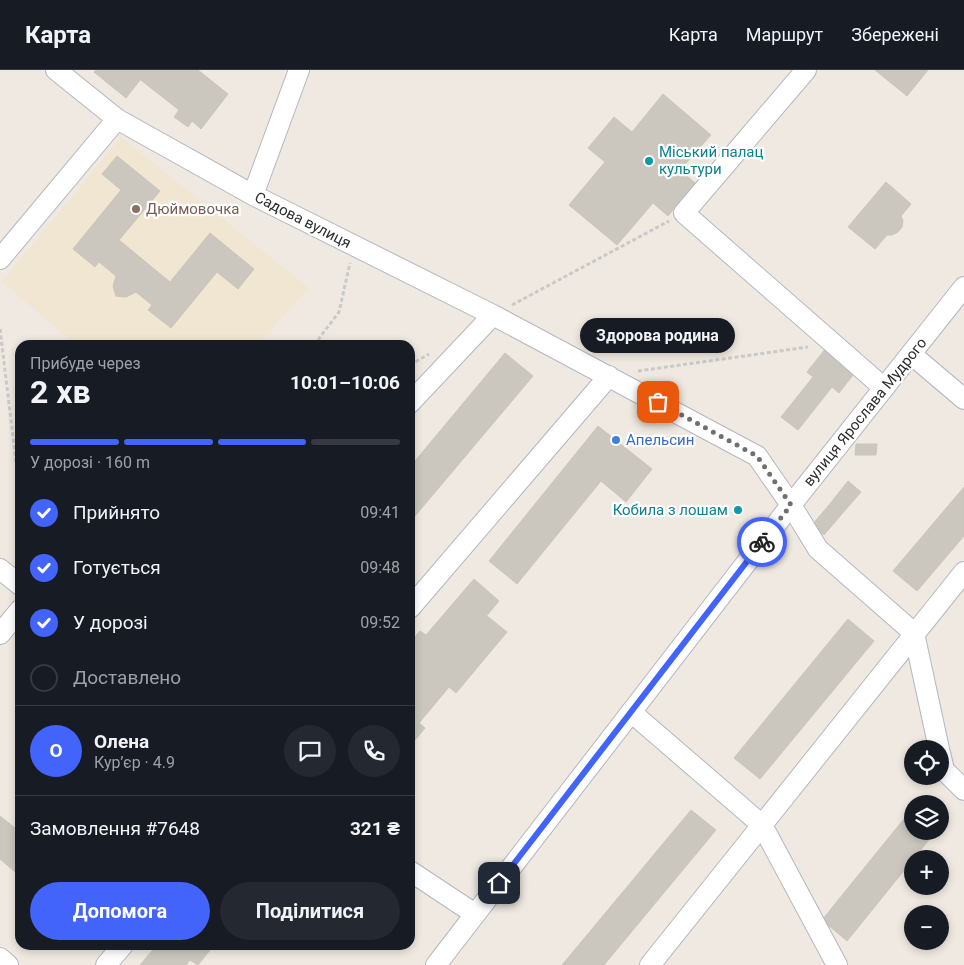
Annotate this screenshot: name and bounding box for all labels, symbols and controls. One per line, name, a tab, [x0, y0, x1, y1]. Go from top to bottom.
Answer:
text: Карта	[25, 21, 91, 49]
text: Карта	[669, 24, 718, 45]
text: Маршрут	[746, 24, 823, 45]
text: Збережені	[851, 24, 939, 45]
place label: Міський палац культури	[659, 143, 764, 178]
marker: Міський палац культури	[643, 155, 655, 167]
street label: Садова вулиця	[252, 188, 354, 252]
place label: Дюймовочка	[146, 200, 239, 218]
marker: Дюймовочка	[130, 203, 142, 215]
callout: Здорова родина	[580, 317, 736, 352]
text: Здорова родина	[596, 326, 719, 345]
street label: вулиця Ярослава Мудрого	[800, 334, 930, 490]
text: Прибуде через	[30, 354, 141, 373]
text: 10:01–10:06	[290, 371, 400, 394]
text: 2 хв	[30, 373, 91, 411]
pin	[637, 381, 679, 423]
icon: bag	[644, 388, 672, 416]
place label: Апельсин	[626, 431, 694, 449]
marker: Апельсин	[610, 434, 622, 446]
text: У дорозі · 160 m	[30, 453, 150, 472]
icon: check	[30, 499, 58, 527]
text: Прийнято	[73, 501, 160, 524]
place label: Кобила з лошам	[613, 501, 728, 519]
text: 09:41	[360, 503, 400, 522]
marker: Кобила з лошам	[732, 504, 744, 516]
courier	[737, 517, 787, 567]
icon: bike	[748, 528, 776, 556]
icon: check	[30, 554, 58, 582]
text: Готується	[73, 556, 161, 579]
text: 09:48	[360, 558, 400, 577]
icon: check	[30, 609, 58, 637]
text: У дорозі	[73, 611, 148, 634]
text: 09:52	[360, 613, 400, 632]
text: Доставлено	[73, 666, 181, 689]
button: chat	[284, 725, 336, 777]
button: phone	[348, 725, 400, 777]
text: Олена	[94, 730, 149, 753]
text: О	[49, 739, 63, 762]
map controls	[904, 740, 949, 950]
button: locate	[904, 740, 949, 785]
text: Кур’єр · 4.9	[94, 753, 175, 772]
button: layers	[904, 795, 949, 840]
text: Замовлення #7648	[30, 817, 200, 840]
text: 321 ₴	[350, 817, 400, 840]
button: +	[904, 850, 949, 895]
pin	[478, 862, 520, 904]
icon: home	[485, 869, 513, 897]
button: Допомога	[30, 882, 210, 940]
button: Поділитися	[220, 882, 400, 940]
button: −	[904, 905, 949, 950]

